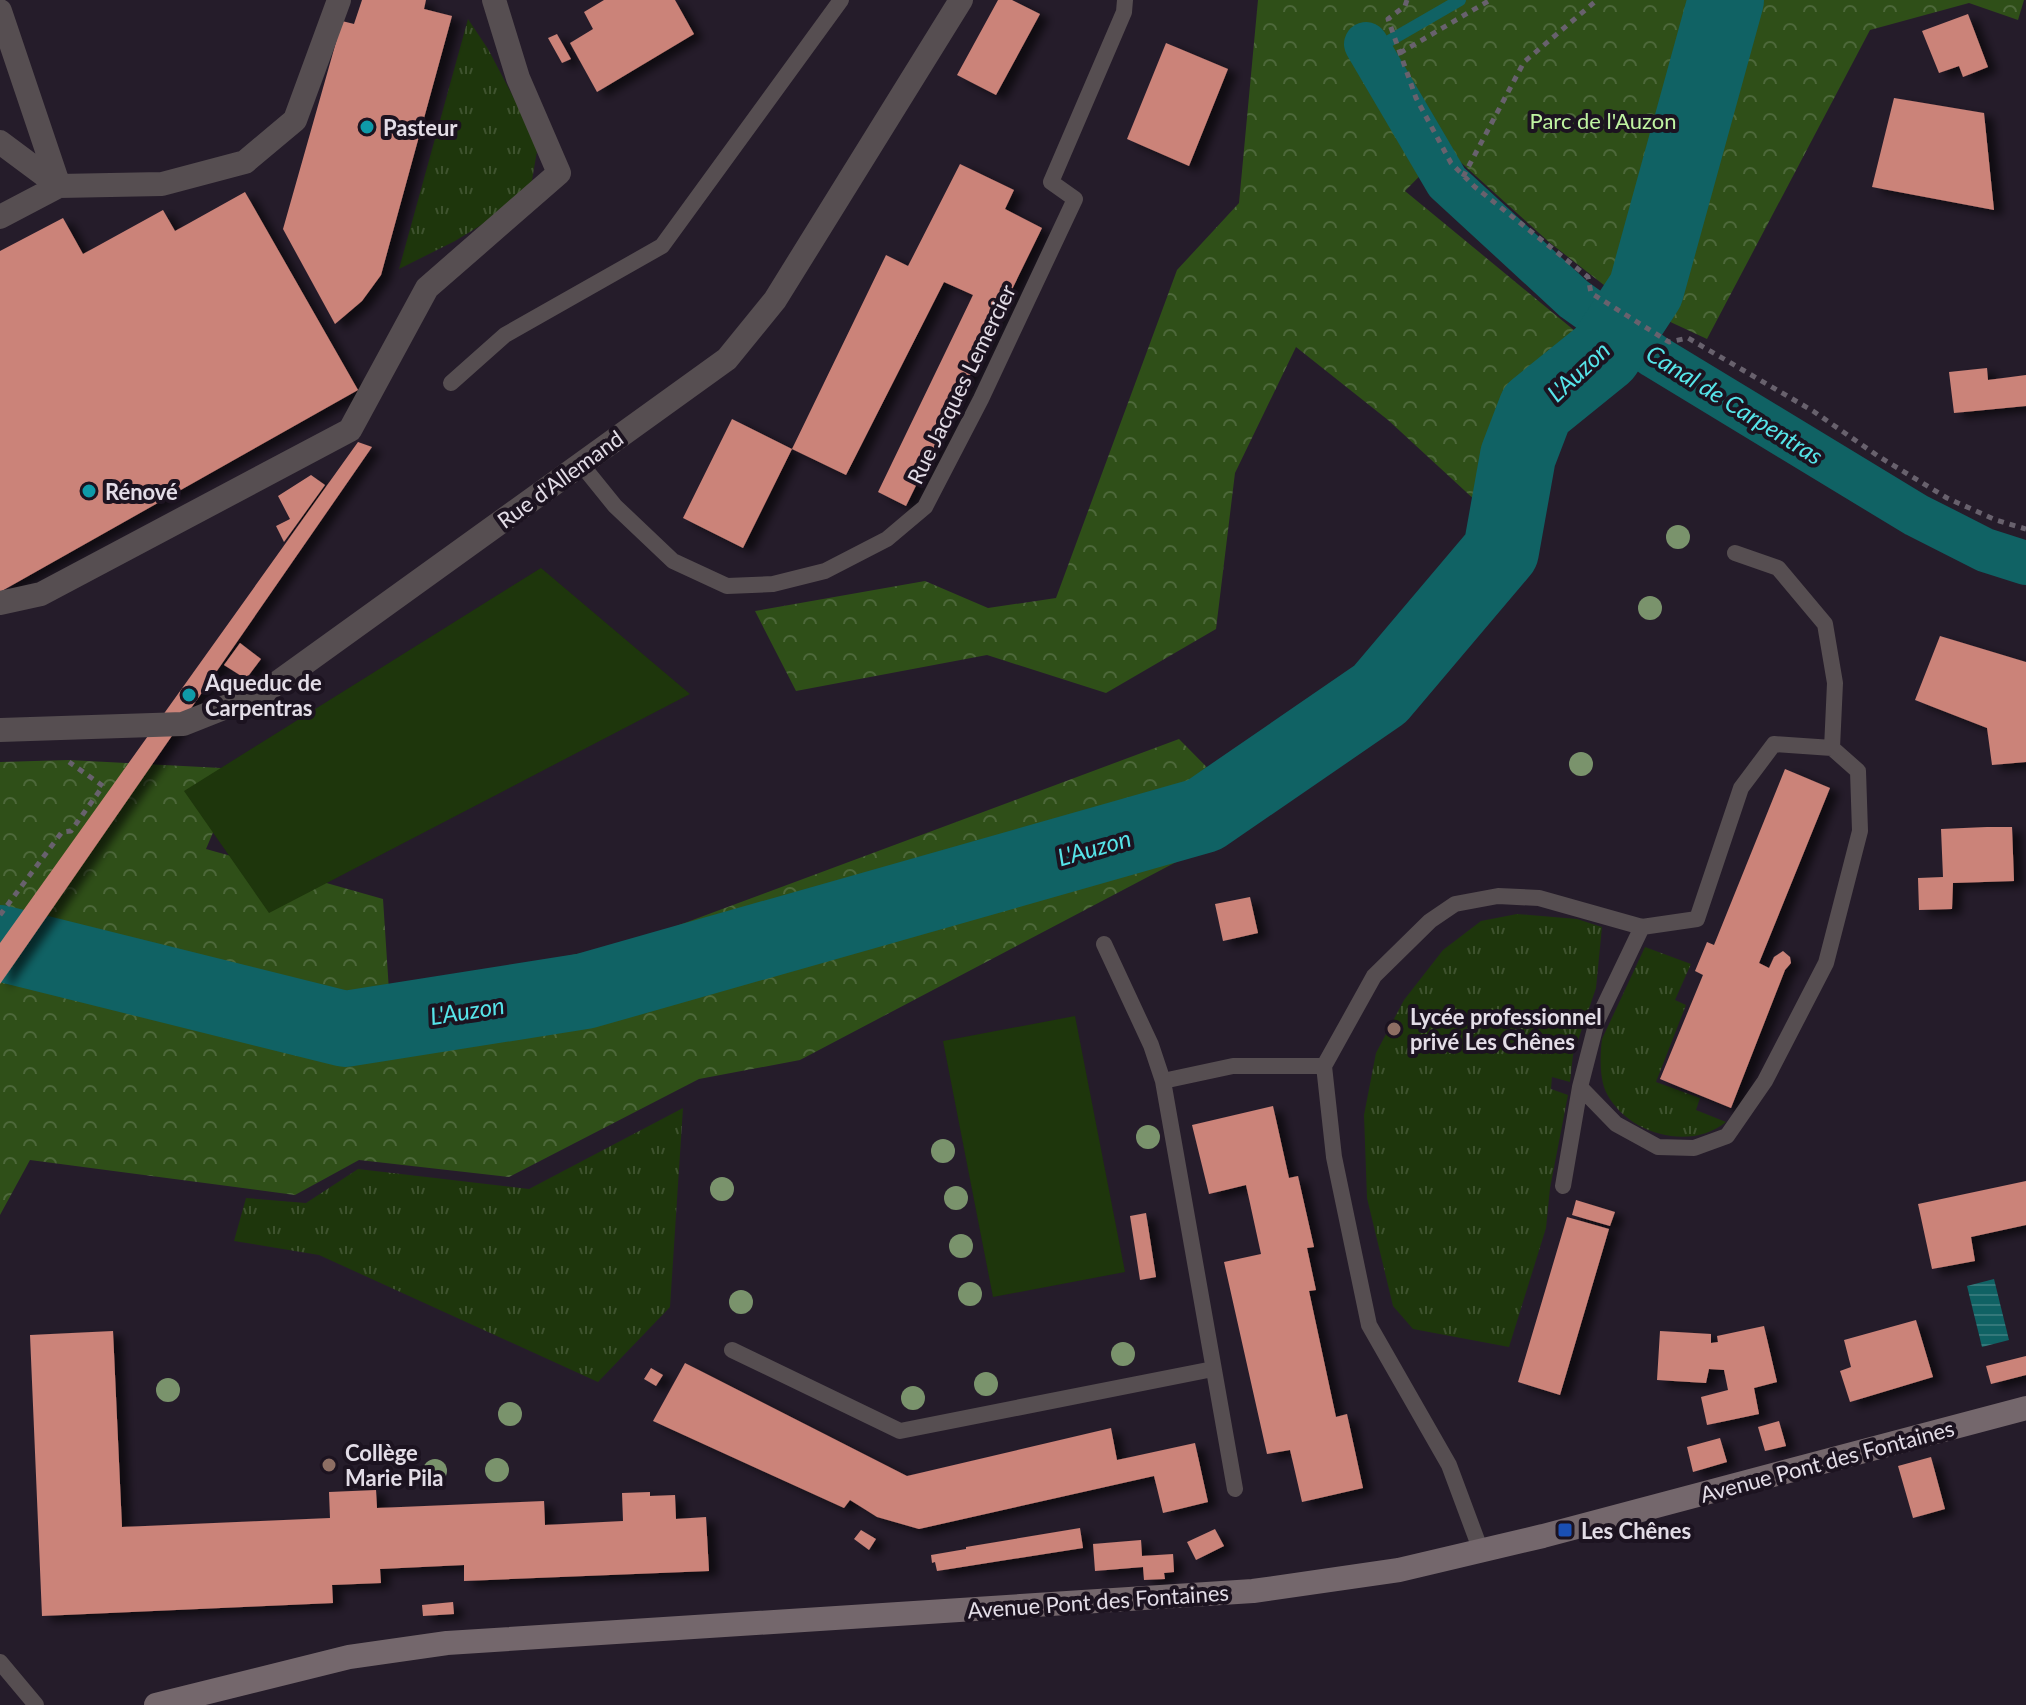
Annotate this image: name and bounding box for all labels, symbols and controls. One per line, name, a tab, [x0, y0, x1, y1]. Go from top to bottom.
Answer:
park label: Parc de l'Auzon	[1530, 107, 1676, 134]
place label: Pasteur	[383, 114, 458, 141]
marker: Pasteur	[358, 118, 376, 136]
street label: Rue Jacques Lemercier	[901, 280, 1021, 488]
water label: L'Auzon	[1541, 335, 1615, 407]
water label: Canal de Carpentras	[1641, 338, 1829, 470]
street label: Rue d'Allemand	[492, 424, 628, 534]
place label: Rénové	[105, 478, 178, 505]
marker: Rénové	[80, 482, 98, 500]
place label: Aqueduc de Carpentras	[204, 669, 322, 721]
marker: Aqueduc de Carpentras	[180, 686, 198, 704]
water label: L'Auzon	[1054, 823, 1134, 871]
water label: L'Auzon	[428, 990, 506, 1030]
place label: Lycée professionnel privé Les Chênes	[1410, 1003, 1602, 1055]
marker: Lycée professionnel privé Les Chênes	[1385, 1020, 1403, 1038]
street label: Avenue Pont des Fontaines	[1697, 1414, 1957, 1508]
place label: Collège Marie Pila	[345, 1439, 443, 1491]
marker: Collège Marie Pila	[320, 1456, 338, 1474]
place label: Les Chênes	[1581, 1517, 1691, 1544]
marker: Les Chênes	[1556, 1521, 1574, 1539]
street label: Avenue Pont des Fontaines	[966, 1578, 1230, 1624]

